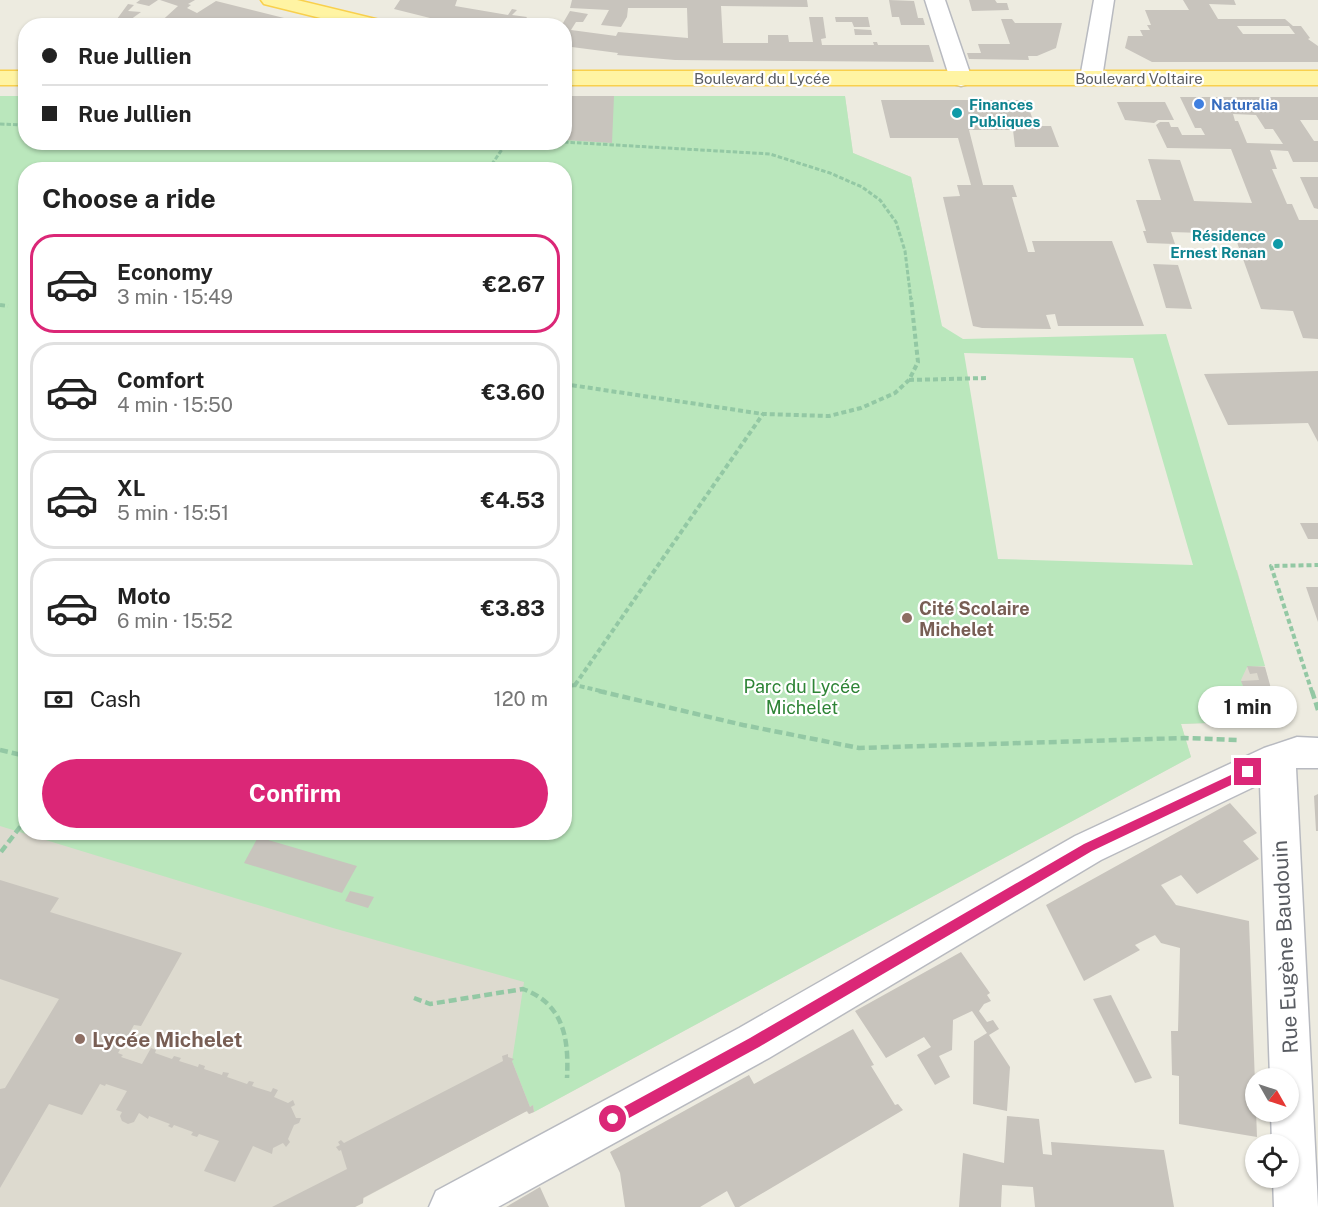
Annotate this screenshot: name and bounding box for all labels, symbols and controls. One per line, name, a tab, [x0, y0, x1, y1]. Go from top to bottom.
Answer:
text: Rue Jullien	[78, 43, 191, 69]
street label: Boulevard du Lycée	[694, 70, 830, 87]
street label: Boulevard Voltaire	[1075, 70, 1203, 87]
place label: Finances Publiques	[969, 96, 1040, 130]
place label: Naturalia	[1211, 96, 1278, 113]
marker: Naturalia	[1192, 97, 1206, 111]
text: Rue Jullien	[78, 101, 191, 127]
marker: Finances Publiques	[950, 106, 964, 120]
text: Choose a ride	[42, 182, 216, 214]
place label: Résidence Ernest Renan	[1170, 227, 1266, 261]
marker: Résidence Ernest Renan	[1271, 237, 1285, 251]
icon: car	[45, 257, 99, 311]
text: Economy	[117, 259, 213, 285]
text: €2.67	[483, 271, 545, 297]
text: 3 min · 15:49	[117, 285, 233, 309]
icon: car	[45, 365, 99, 419]
text: Comfort	[117, 367, 204, 393]
text: €3.60	[481, 379, 545, 405]
text: 4 min · 15:50	[117, 393, 233, 417]
icon: car	[45, 473, 99, 527]
text: XL	[117, 475, 145, 501]
text: €4.53	[481, 487, 545, 513]
text: 5 min · 15:51	[117, 501, 229, 525]
icon: car	[45, 581, 99, 635]
text: Moto	[117, 583, 171, 609]
text: €3.83	[481, 595, 545, 621]
place label: Cité Scolaire Michelet	[919, 598, 1030, 640]
text: 6 min · 15:52	[117, 609, 233, 633]
marker: Cité Scolaire Michelet	[900, 611, 914, 625]
park label: Parc du Lycée Michelet	[744, 676, 860, 718]
icon: cash	[42, 683, 75, 716]
callout: 1 min	[1198, 685, 1298, 727]
text: Cash	[90, 686, 141, 712]
text: 120 m	[494, 687, 548, 711]
text: 1 min	[1223, 695, 1272, 719]
route end	[1234, 758, 1261, 785]
button: Confirm	[42, 759, 548, 828]
street label: Rue Eugène Baudouin	[1267, 840, 1303, 1054]
place label: Lycée Michelet	[92, 1027, 243, 1052]
marker: Lycée Michelet	[73, 1032, 87, 1046]
north arrow	[1245, 1068, 1299, 1122]
map controls	[1245, 1068, 1299, 1188]
route start	[599, 1105, 626, 1132]
button: locate	[1245, 1134, 1299, 1188]

